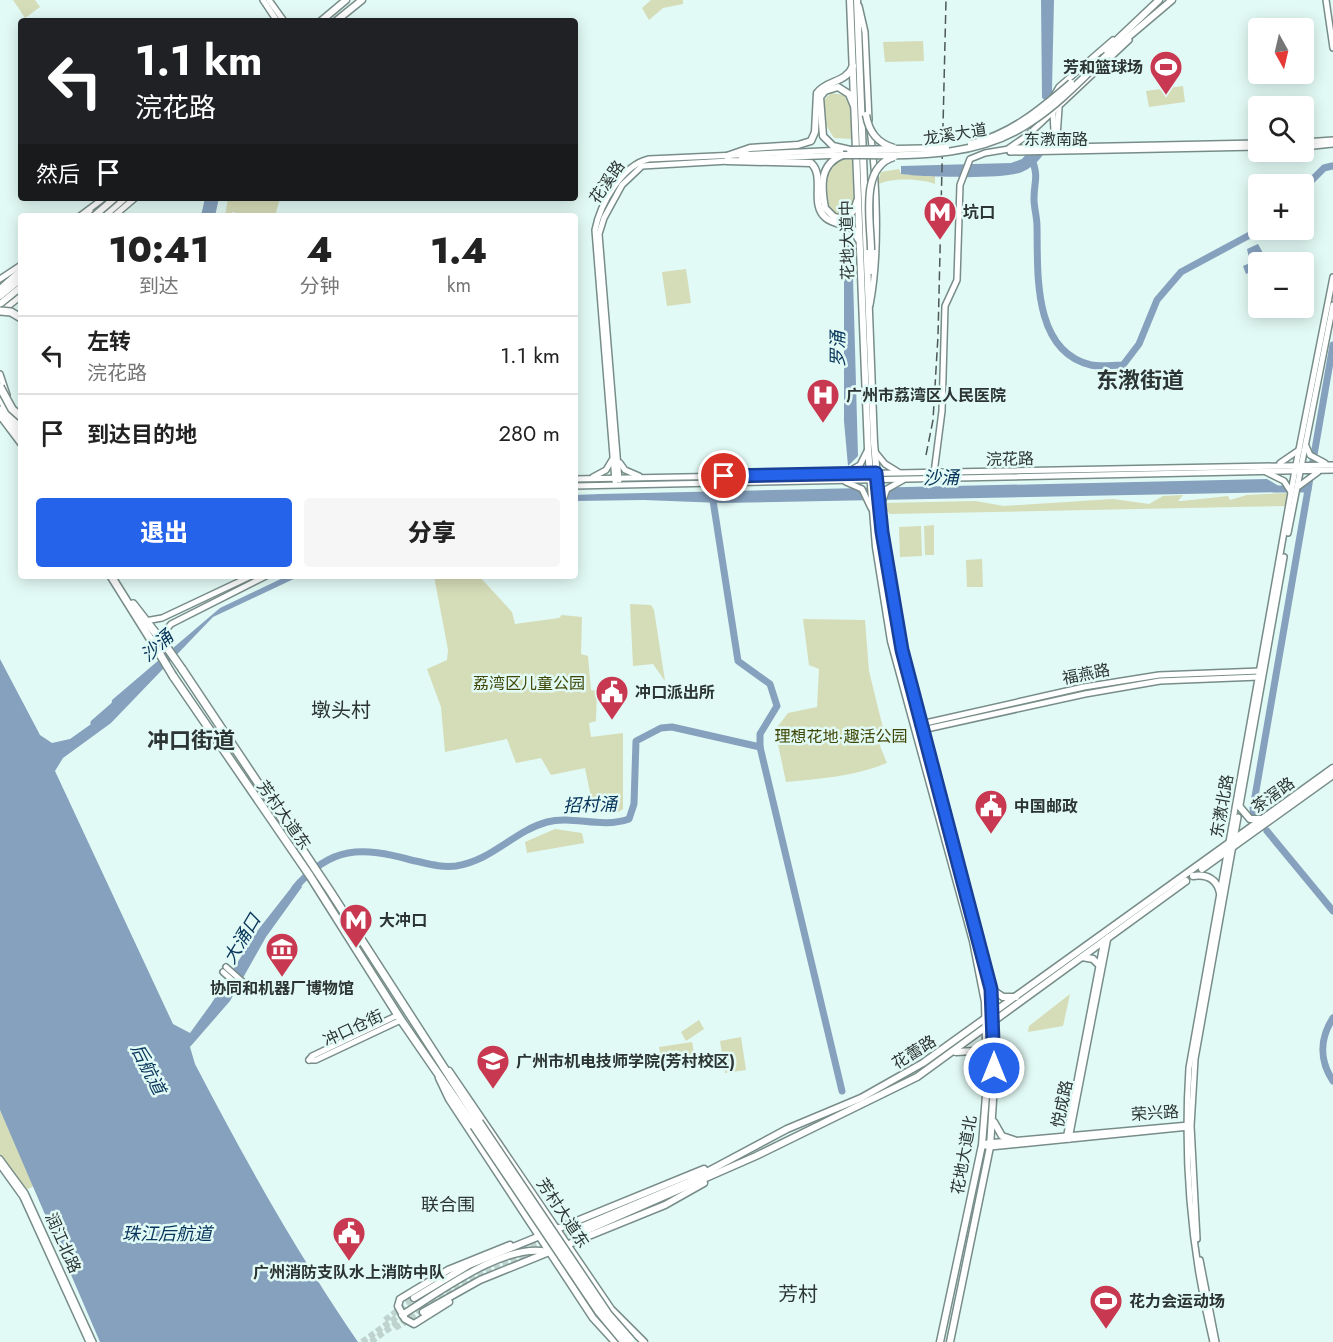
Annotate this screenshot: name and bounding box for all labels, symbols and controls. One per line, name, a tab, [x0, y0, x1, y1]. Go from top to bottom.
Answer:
north arrow	[1248, 18, 1314, 84]
map controls	[1248, 18, 1314, 318]
text: 1.1 km	[135, 30, 263, 91]
icon: left	[36, 42, 114, 120]
sports icon: 芳和篮球场	[1148, 49, 1184, 96]
place label: 芳和篮球场	[1063, 56, 1143, 79]
text: 浣花路	[135, 88, 216, 127]
button: search	[1248, 96, 1314, 162]
street label: 龙溪大道	[922, 118, 988, 150]
street label: 东漖南路	[1024, 128, 1088, 151]
icon: arrive	[92, 156, 125, 189]
street label: 花溪路	[584, 156, 630, 208]
text: 然后	[36, 158, 80, 190]
button: +	[1248, 174, 1314, 240]
metro station icon: 坑口	[922, 194, 958, 241]
street label: 花地大道中	[835, 200, 859, 280]
place label: 坑口	[963, 201, 995, 224]
text: 10:41	[109, 223, 209, 275]
text: 4	[307, 223, 333, 275]
text: 1.4	[430, 224, 487, 276]
button: −	[1248, 252, 1314, 318]
text: km	[447, 271, 471, 300]
text: 到达	[139, 272, 179, 301]
text: 分钟	[300, 272, 340, 301]
text: 左转	[87, 325, 131, 357]
water label: 罗涌	[825, 329, 851, 367]
icon: left	[36, 339, 69, 372]
text: 1.1 km	[500, 339, 560, 371]
text: 浣花路	[87, 359, 147, 388]
district label: 东漖街道	[1096, 364, 1184, 396]
hospital icon: 广州市荔湾区人民医院	[805, 377, 841, 424]
place label: 广州市荔湾区人民医院	[846, 384, 1006, 407]
icon: arrive	[36, 417, 69, 450]
text: 280 m	[499, 417, 560, 449]
text: 到达目的地	[87, 418, 197, 450]
street label: 浣花路	[986, 447, 1034, 471]
pin	[698, 450, 749, 501]
icon: arrive	[707, 459, 740, 492]
water label: 沙涌	[923, 465, 961, 491]
button: 退出	[36, 498, 292, 567]
button: 分享	[304, 498, 560, 567]
water label: 沙涌	[135, 623, 181, 668]
street label: 福燕路	[1060, 658, 1112, 690]
park label: 荔湾区儿童公园	[473, 672, 585, 695]
public building icon: 冲口派出所	[594, 674, 630, 721]
place label: 冲口派出所	[635, 681, 715, 704]
district label: 墩头村	[311, 696, 371, 725]
district label: 冲口街道	[147, 724, 235, 756]
park label: 理想花地·趣活公园	[775, 725, 907, 748]
street label: 东漖北路	[1205, 772, 1239, 840]
street label: 茶滘路	[1247, 772, 1299, 818]
street label: 芳村大道东	[252, 776, 316, 854]
public building icon: 中国邮政	[973, 788, 1009, 835]
water label: 招村涌	[563, 791, 619, 819]
place label: 中国邮政	[1014, 795, 1078, 818]
metro station icon: 大冲口	[338, 902, 374, 949]
water label: 大涌口	[217, 907, 268, 969]
place label: 大冲口	[379, 909, 427, 932]
museum icon: 协同和机器厂博物馆	[264, 931, 300, 978]
place label: 协同和机器厂博物馆	[210, 977, 354, 1000]
street label: 冲口仓街	[319, 1004, 387, 1052]
street label: 花蕾路	[888, 1030, 940, 1074]
position arrow	[962, 1036, 1026, 1100]
water label: 后航道	[124, 1039, 173, 1102]
school or university icon: 广州市机电技师学院(芳村校区)	[475, 1043, 511, 1090]
place label: 广州市机电技师学院(芳村校区)	[516, 1050, 735, 1073]
street label: 悦成路	[1046, 1078, 1078, 1130]
street label: 荣兴路	[1130, 1100, 1180, 1126]
street label: 花地大道北	[946, 1114, 982, 1196]
street label: 芳村大道东	[531, 1173, 595, 1253]
district label: 联合围	[421, 1192, 475, 1218]
street label: 润江北路	[39, 1209, 87, 1277]
public building icon: 广州消防支队水上消防中队	[331, 1215, 367, 1262]
water label: 珠江后航道	[122, 1221, 215, 1247]
place label: 广州消防支队水上消防中队	[253, 1261, 445, 1284]
district label: 芳村	[778, 1280, 818, 1309]
sports icon: 花力会运动场	[1088, 1283, 1124, 1330]
place label: 花力会运动场	[1129, 1290, 1225, 1313]

